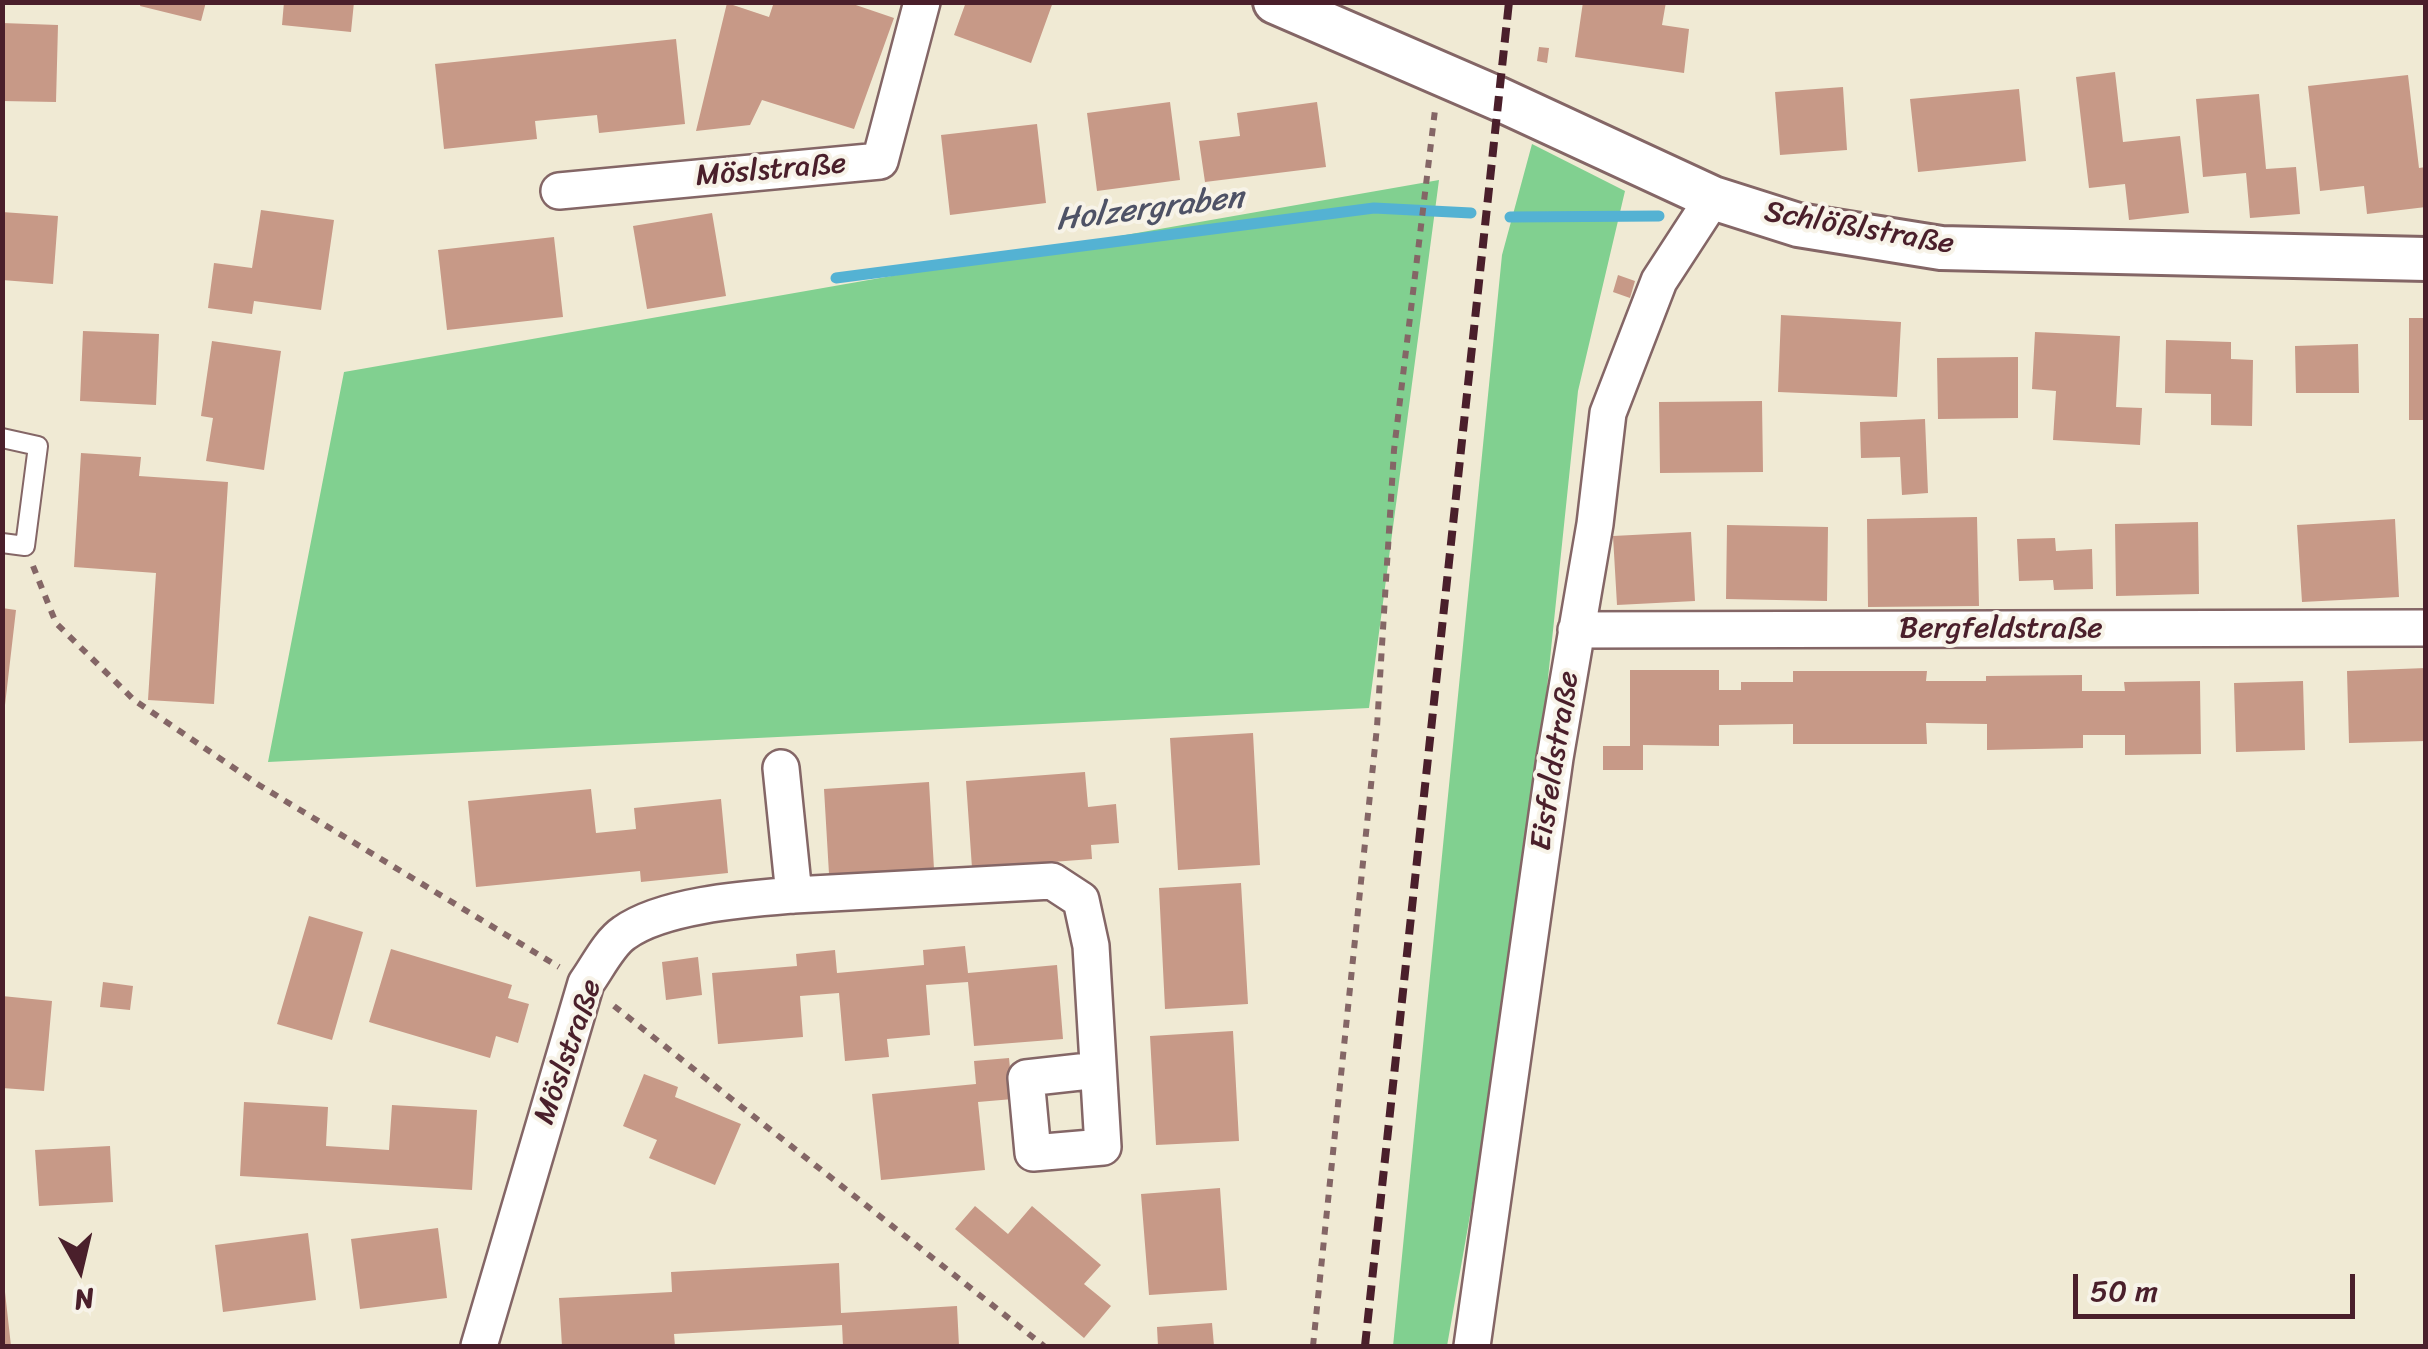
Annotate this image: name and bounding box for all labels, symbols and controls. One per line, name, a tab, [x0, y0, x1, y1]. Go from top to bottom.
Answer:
street label: Möslstraße	[694, 146, 848, 196]
water label: Holzergraben	[1054, 179, 1246, 241]
street label: Schlößlstraße	[1761, 195, 1957, 263]
street label: Bergfeldstraße	[1899, 611, 2103, 647]
street label: Eisfeldstraße	[1524, 669, 1588, 853]
street label: Möslstraße	[527, 975, 611, 1129]
north arrow	[30, 1219, 130, 1319]
scale bar	[2078, 1254, 2360, 1316]
text: 50 m	[2090, 1264, 2158, 1318]
text: N	[71, 1274, 97, 1325]

